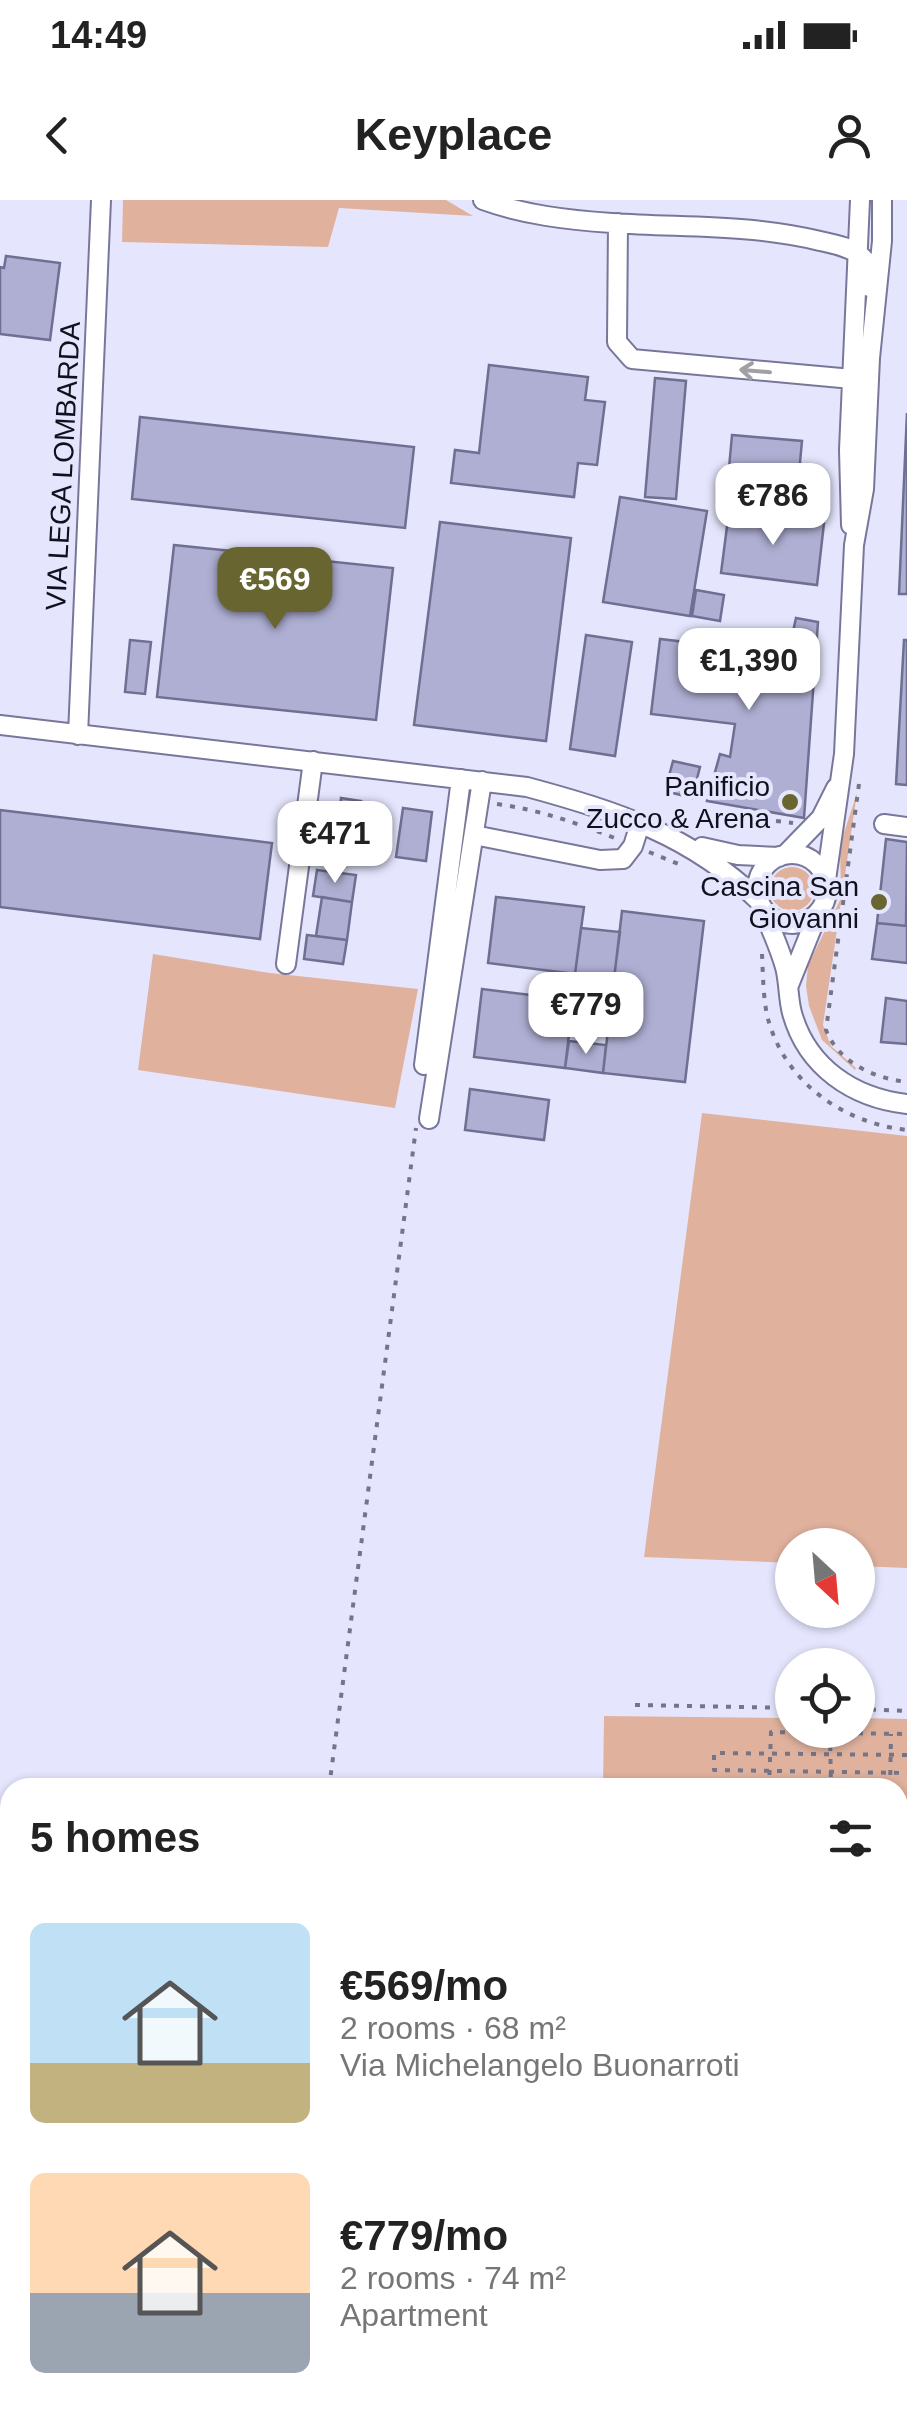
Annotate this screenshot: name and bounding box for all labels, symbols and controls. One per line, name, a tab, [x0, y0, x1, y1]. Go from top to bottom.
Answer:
text: 14:49	[50, 14, 147, 56]
icon: back	[30, 108, 85, 163]
icon: person	[822, 108, 877, 163]
text: Keyplace	[355, 109, 552, 160]
street label: VIA LEGA LOMBARDA	[40, 320, 86, 611]
one-way arrow	[739, 362, 771, 381]
pin: €786	[714, 463, 832, 548]
text: €786	[737, 477, 809, 513]
pin: €569	[216, 547, 334, 632]
text: €569	[239, 561, 311, 597]
pin: €1,390	[668, 628, 830, 713]
text: €1,390	[700, 642, 798, 678]
place label: Panificio Zucco & Arena	[586, 771, 770, 834]
marker: Panificio Zucco & Arena	[779, 791, 801, 813]
pin: €471	[276, 801, 394, 886]
text: €471	[299, 815, 371, 851]
place label: Cascina San Giovanni	[700, 871, 859, 934]
marker: Cascina San Giovanni	[868, 891, 890, 913]
pin: €779	[527, 972, 645, 1057]
text: €779	[550, 986, 622, 1022]
north arrow	[775, 1528, 875, 1628]
map controls	[775, 1528, 875, 1748]
button: locate	[775, 1648, 875, 1748]
icon: filters	[823, 1811, 878, 1866]
text: 5 homes	[30, 1814, 200, 1861]
text: €569/mo	[340, 1962, 508, 2009]
icon: home	[110, 1963, 230, 2083]
text: 2 rooms · 68 m²	[340, 2010, 566, 2046]
text: Via Michelangelo Buonarroti	[340, 2047, 740, 2083]
text: €779/mo	[340, 2212, 508, 2259]
icon: home	[110, 2213, 230, 2333]
text: 2 rooms · 74 m²	[340, 2260, 566, 2296]
text: Apartment	[340, 2297, 488, 2333]

